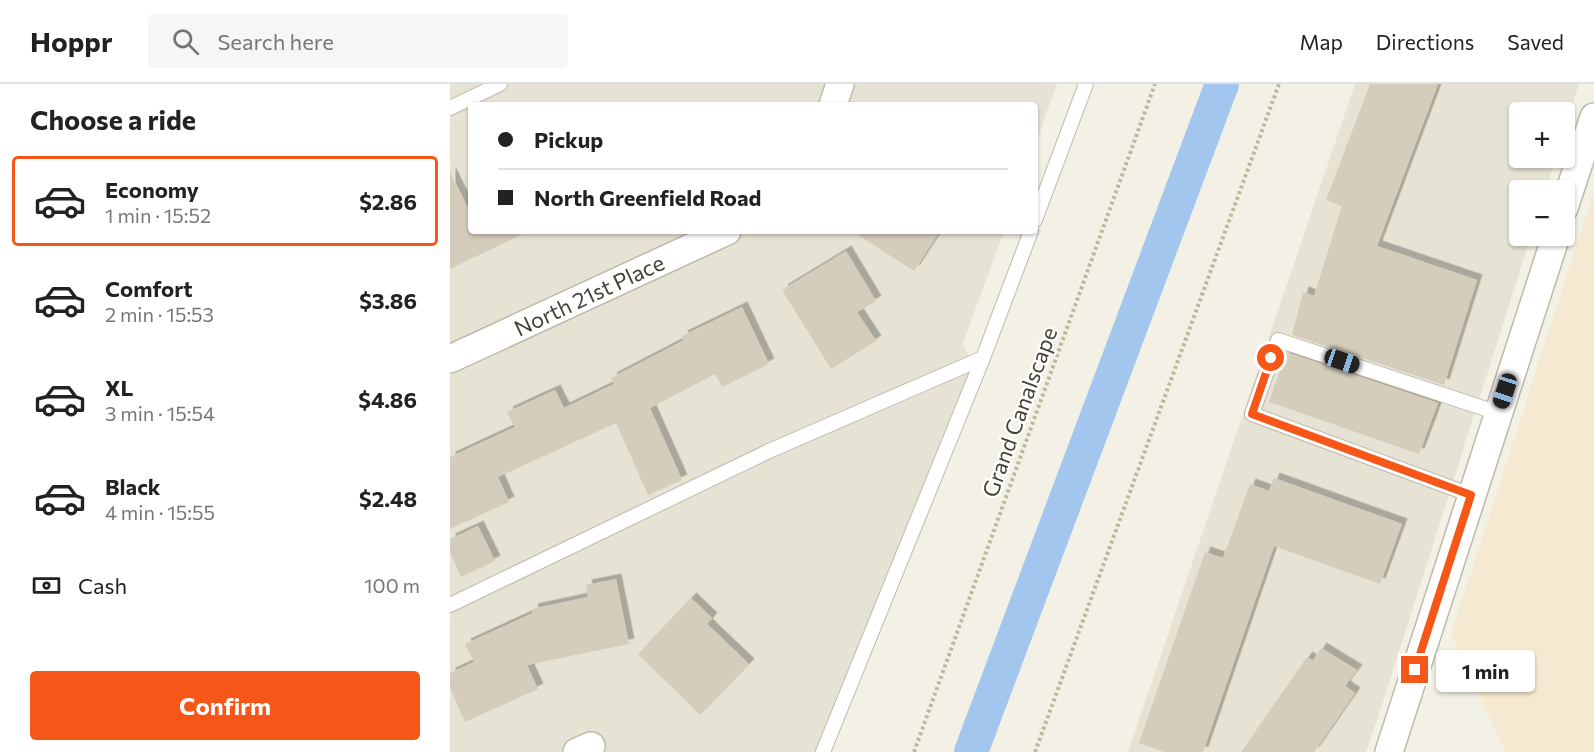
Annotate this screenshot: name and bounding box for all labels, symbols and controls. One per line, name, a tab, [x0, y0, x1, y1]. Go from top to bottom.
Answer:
search box	[148, 14, 568, 68]
text: Hoppr	[30, 24, 112, 58]
icon: search	[169, 25, 202, 58]
text: Search here	[217, 28, 334, 55]
text: Map	[1300, 29, 1343, 54]
text: Directions	[1376, 29, 1474, 54]
text: Saved	[1507, 29, 1564, 54]
map controls	[1509, 102, 1575, 246]
button: +	[1509, 102, 1575, 168]
text: Choose a ride	[30, 103, 196, 136]
text: Pickup	[534, 126, 603, 153]
icon: car	[33, 174, 87, 228]
text: Economy	[105, 176, 199, 203]
button: −	[1509, 180, 1575, 246]
text: North Greenfield Road	[534, 184, 761, 211]
text: $2.86	[359, 188, 417, 215]
text: 1 min · 15:52	[105, 203, 211, 227]
street label: North 21st Place	[510, 248, 668, 342]
icon: car	[33, 273, 87, 327]
text: Comfort	[105, 275, 193, 302]
text: $3.86	[359, 287, 417, 314]
text: 2 min · 15:53	[105, 302, 214, 326]
street label: Grand Canalscape	[976, 323, 1062, 501]
route start	[1257, 344, 1284, 371]
car	[1322, 347, 1362, 375]
car	[1491, 371, 1519, 411]
icon: car	[33, 372, 87, 426]
text: XL	[105, 374, 133, 401]
text: $4.86	[358, 386, 417, 413]
text: 3 min · 15:54	[105, 401, 215, 425]
icon: car	[33, 471, 87, 525]
text: Black	[105, 473, 160, 500]
text: $2.48	[359, 485, 417, 512]
text: 4 min · 15:55	[105, 500, 215, 524]
icon: cash	[30, 569, 63, 602]
text: Cash	[78, 572, 127, 599]
text: 100 m	[364, 573, 420, 597]
callout: 1 min	[1436, 649, 1535, 691]
route end	[1401, 656, 1428, 683]
text: 1 min	[1462, 659, 1509, 683]
button: Confirm	[30, 671, 420, 740]

